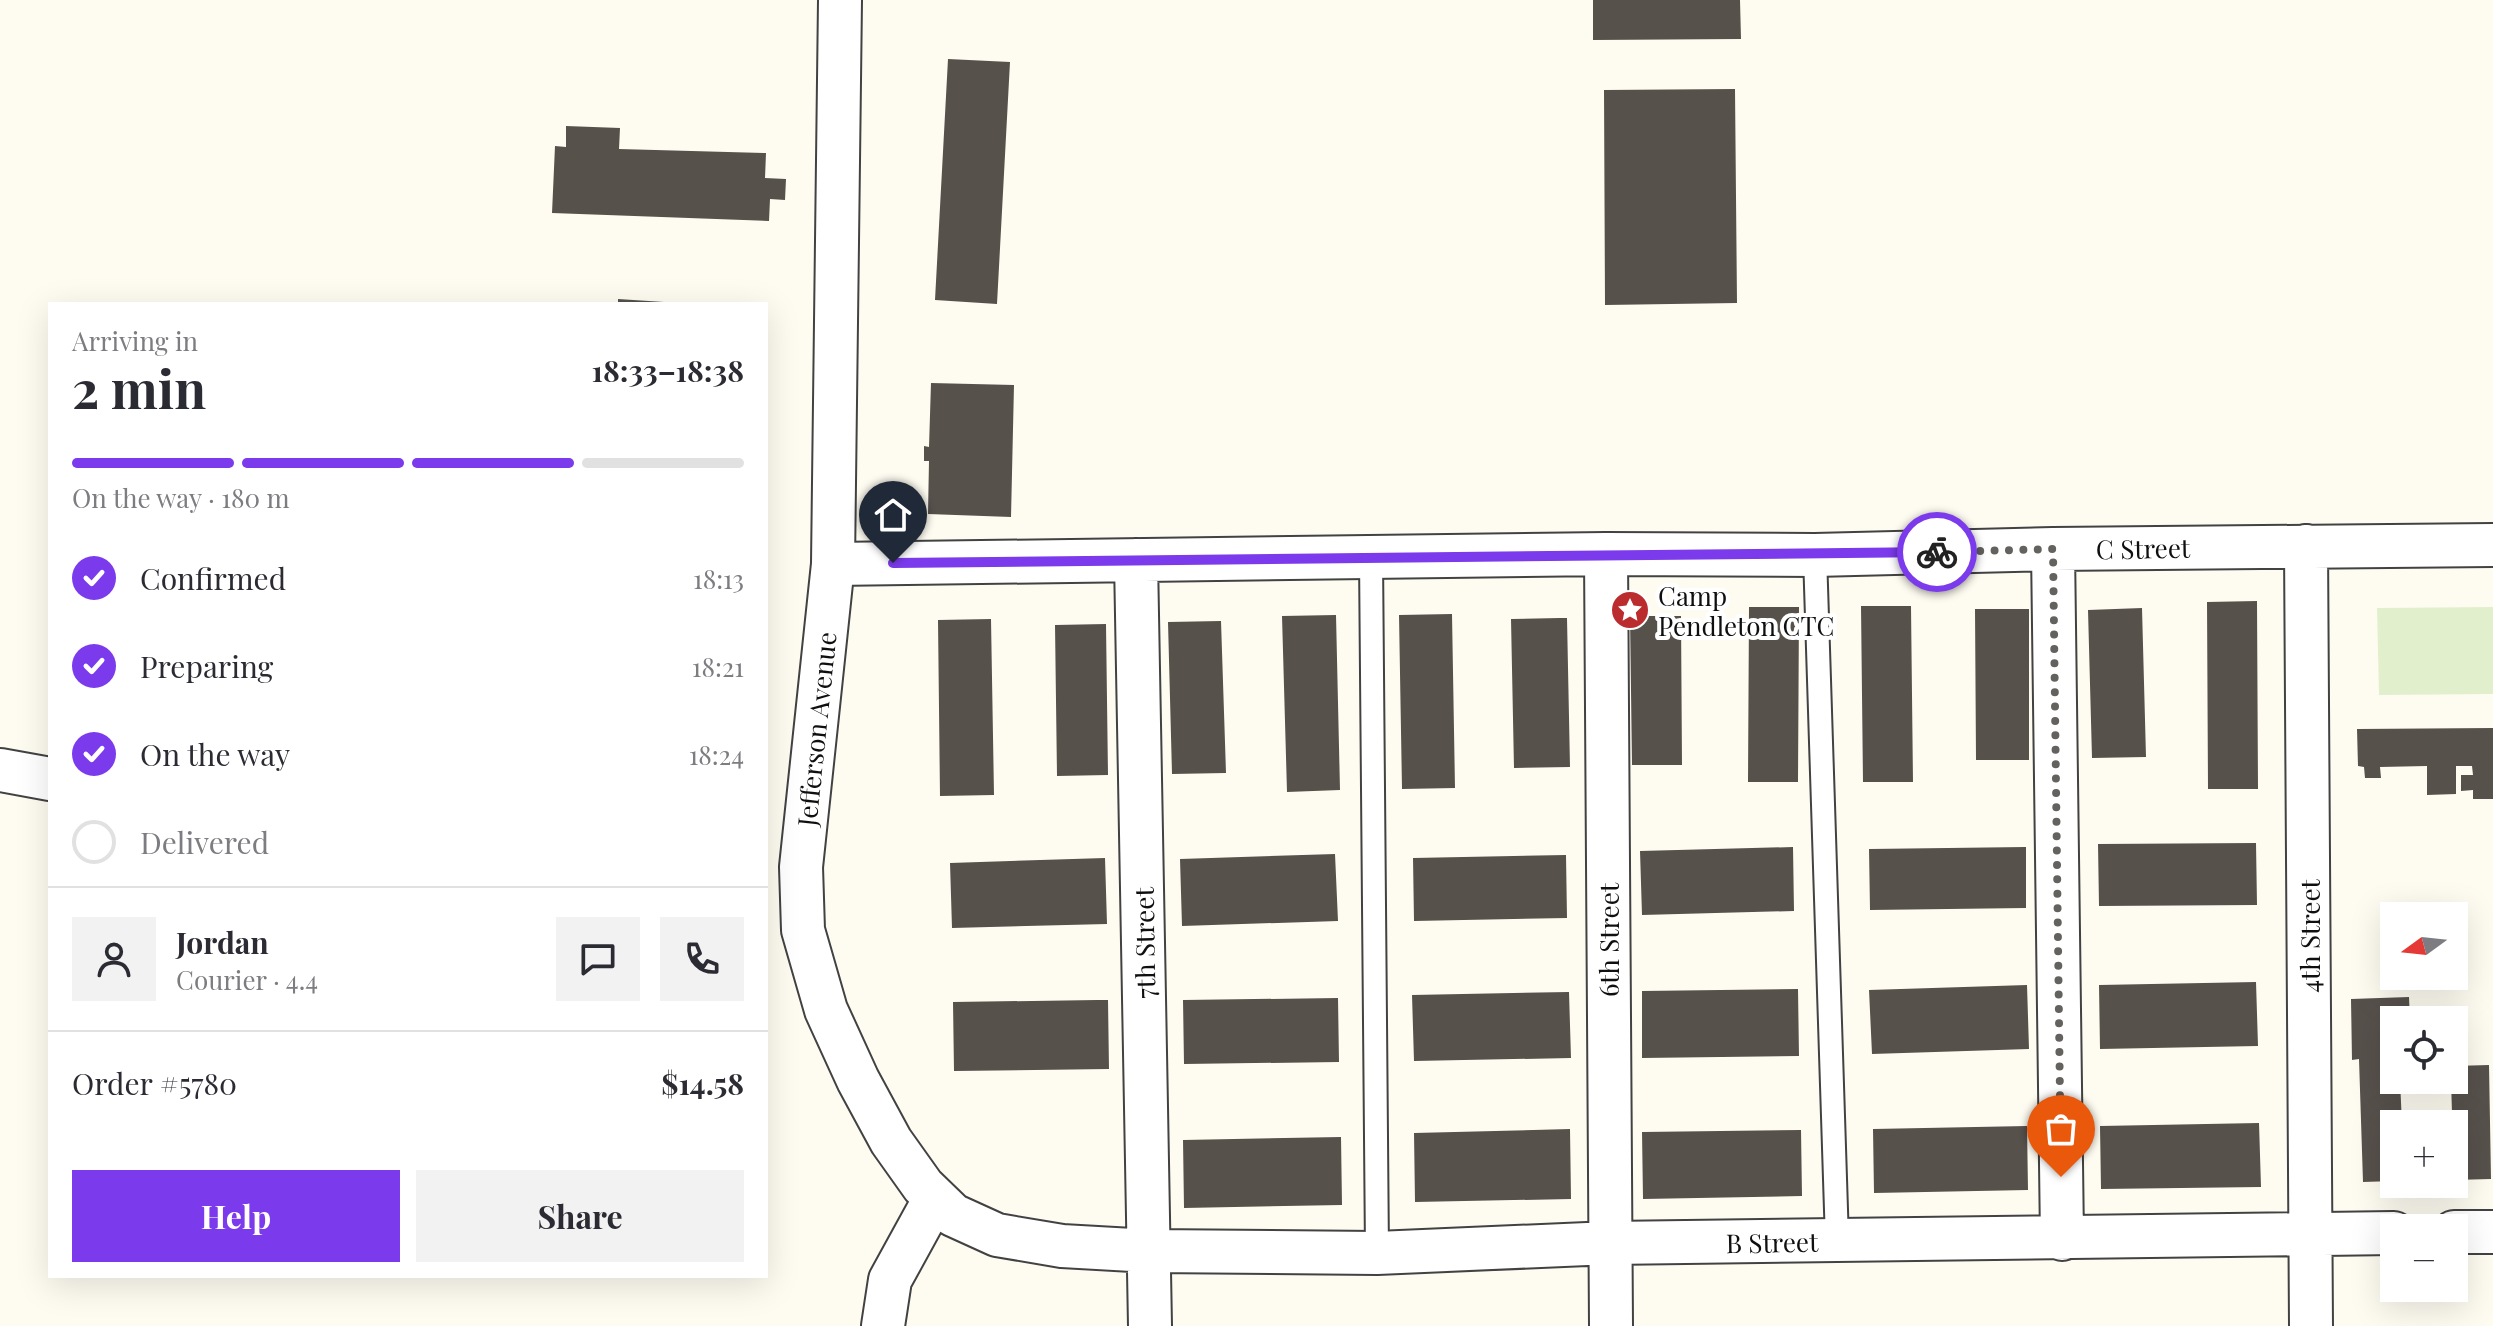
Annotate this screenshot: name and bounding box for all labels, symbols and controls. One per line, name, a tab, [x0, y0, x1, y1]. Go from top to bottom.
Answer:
text: Arriving in	[72, 323, 198, 358]
text: 18:33–18:38	[591, 350, 744, 390]
text: 2 min	[72, 353, 206, 422]
text: On the way · 180 m	[72, 480, 290, 515]
pin	[859, 481, 927, 563]
icon: home	[871, 493, 915, 537]
courier	[1897, 512, 1977, 592]
icon: bike	[1915, 530, 1959, 574]
street label: C Street	[2096, 530, 2191, 566]
icon: check	[72, 556, 116, 600]
text: Confirmed	[140, 558, 286, 598]
text: 18:13	[693, 561, 744, 596]
place label: Camp Pendleton CTC	[1658, 578, 1834, 643]
place icon: Camp Pendleton CTC	[1609, 589, 1651, 631]
street label: Jefferson Avenue	[788, 630, 844, 829]
icon: check	[72, 644, 116, 688]
text: Preparing	[140, 646, 273, 686]
text: 18:21	[692, 649, 744, 684]
icon: check	[72, 732, 116, 776]
text: On the way	[140, 734, 290, 774]
text: 18:24	[689, 737, 744, 772]
text: Delivered	[140, 822, 269, 862]
street label: 4th Street	[2292, 878, 2327, 993]
street label: 6th Street	[1591, 882, 1626, 997]
street label: 7th Street	[1126, 886, 1162, 999]
north arrow	[2380, 902, 2468, 990]
map controls	[2380, 902, 2468, 1302]
button: person	[72, 917, 156, 1001]
button: chat	[556, 917, 640, 1001]
button: phone	[660, 917, 744, 1001]
text: Jordan	[176, 922, 269, 962]
text: Courier · 4.4	[176, 962, 318, 997]
button: locate	[2380, 1006, 2468, 1094]
text: Order #5780	[72, 1063, 237, 1103]
text: $14.58	[661, 1063, 744, 1103]
pin	[2027, 1095, 2095, 1177]
icon: bag	[2039, 1107, 2083, 1151]
button: +	[2380, 1110, 2468, 1198]
button: Help	[72, 1170, 400, 1262]
button: Share	[416, 1170, 744, 1262]
button: −	[2380, 1214, 2468, 1302]
street label: B Street	[1725, 1224, 1819, 1260]

